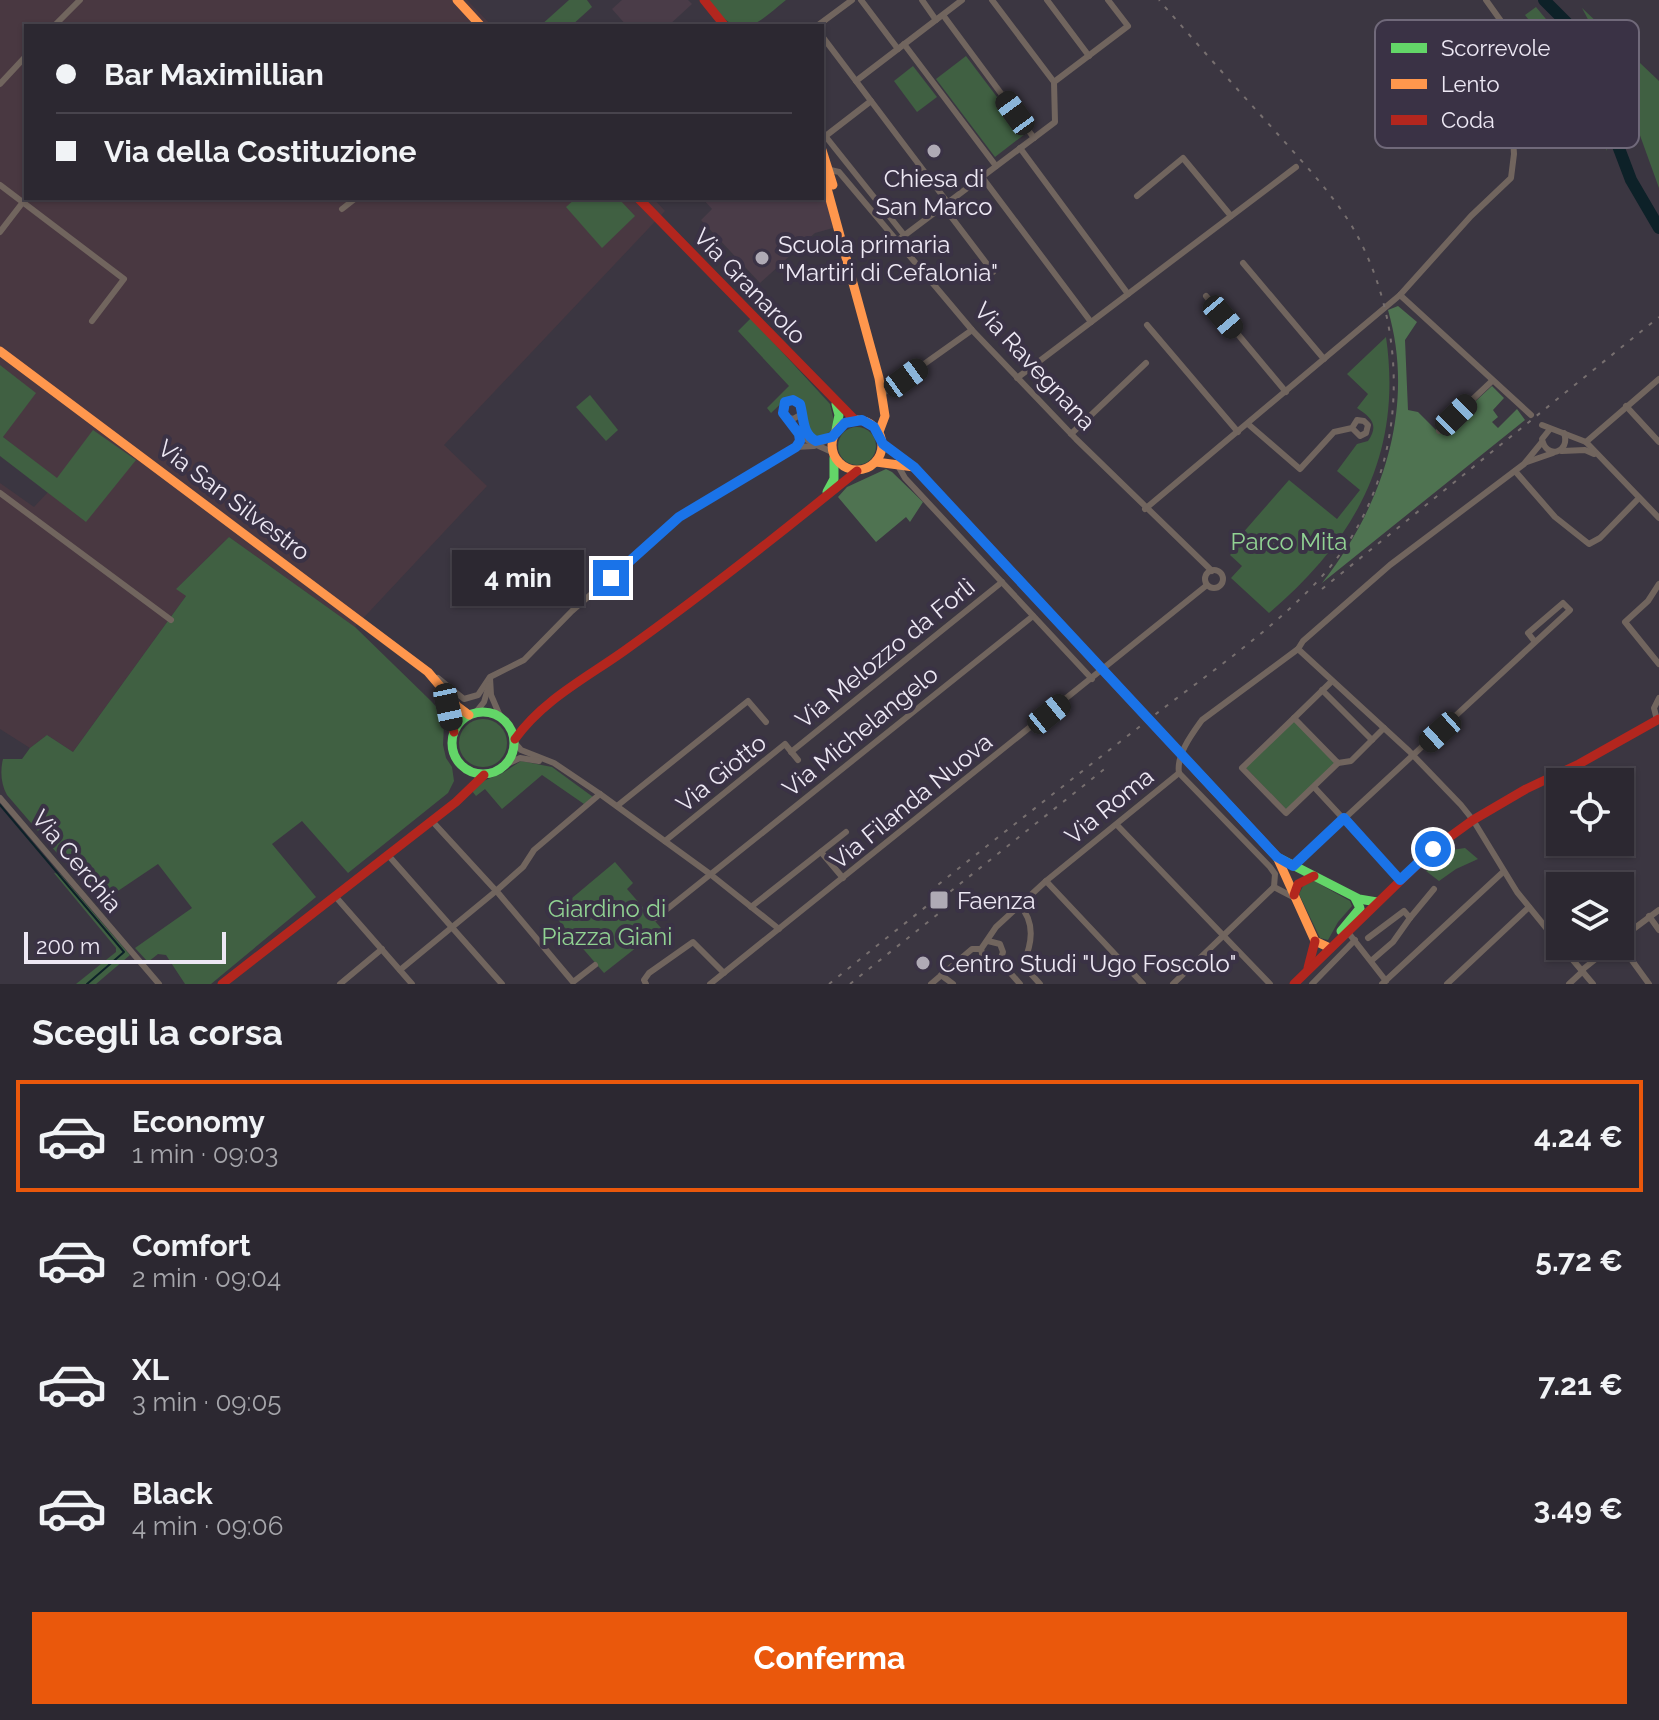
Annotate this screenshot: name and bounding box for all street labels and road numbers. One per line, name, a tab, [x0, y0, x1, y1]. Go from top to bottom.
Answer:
street label: Via Granarolo	[688, 222, 812, 350]
street label: Via Ravegnana	[968, 296, 1102, 436]
street label: Via San Silvestro	[152, 433, 316, 567]
street label: Via Melozzo da Forlì	[790, 572, 980, 734]
street label: Via Michelangelo	[776, 659, 944, 803]
street label: Via Filanda Nuova	[824, 727, 998, 875]
street label: Via Giotto	[670, 728, 772, 818]
street label: Via Roma	[1059, 762, 1159, 850]
street label: Via Cerchia	[26, 804, 128, 918]

